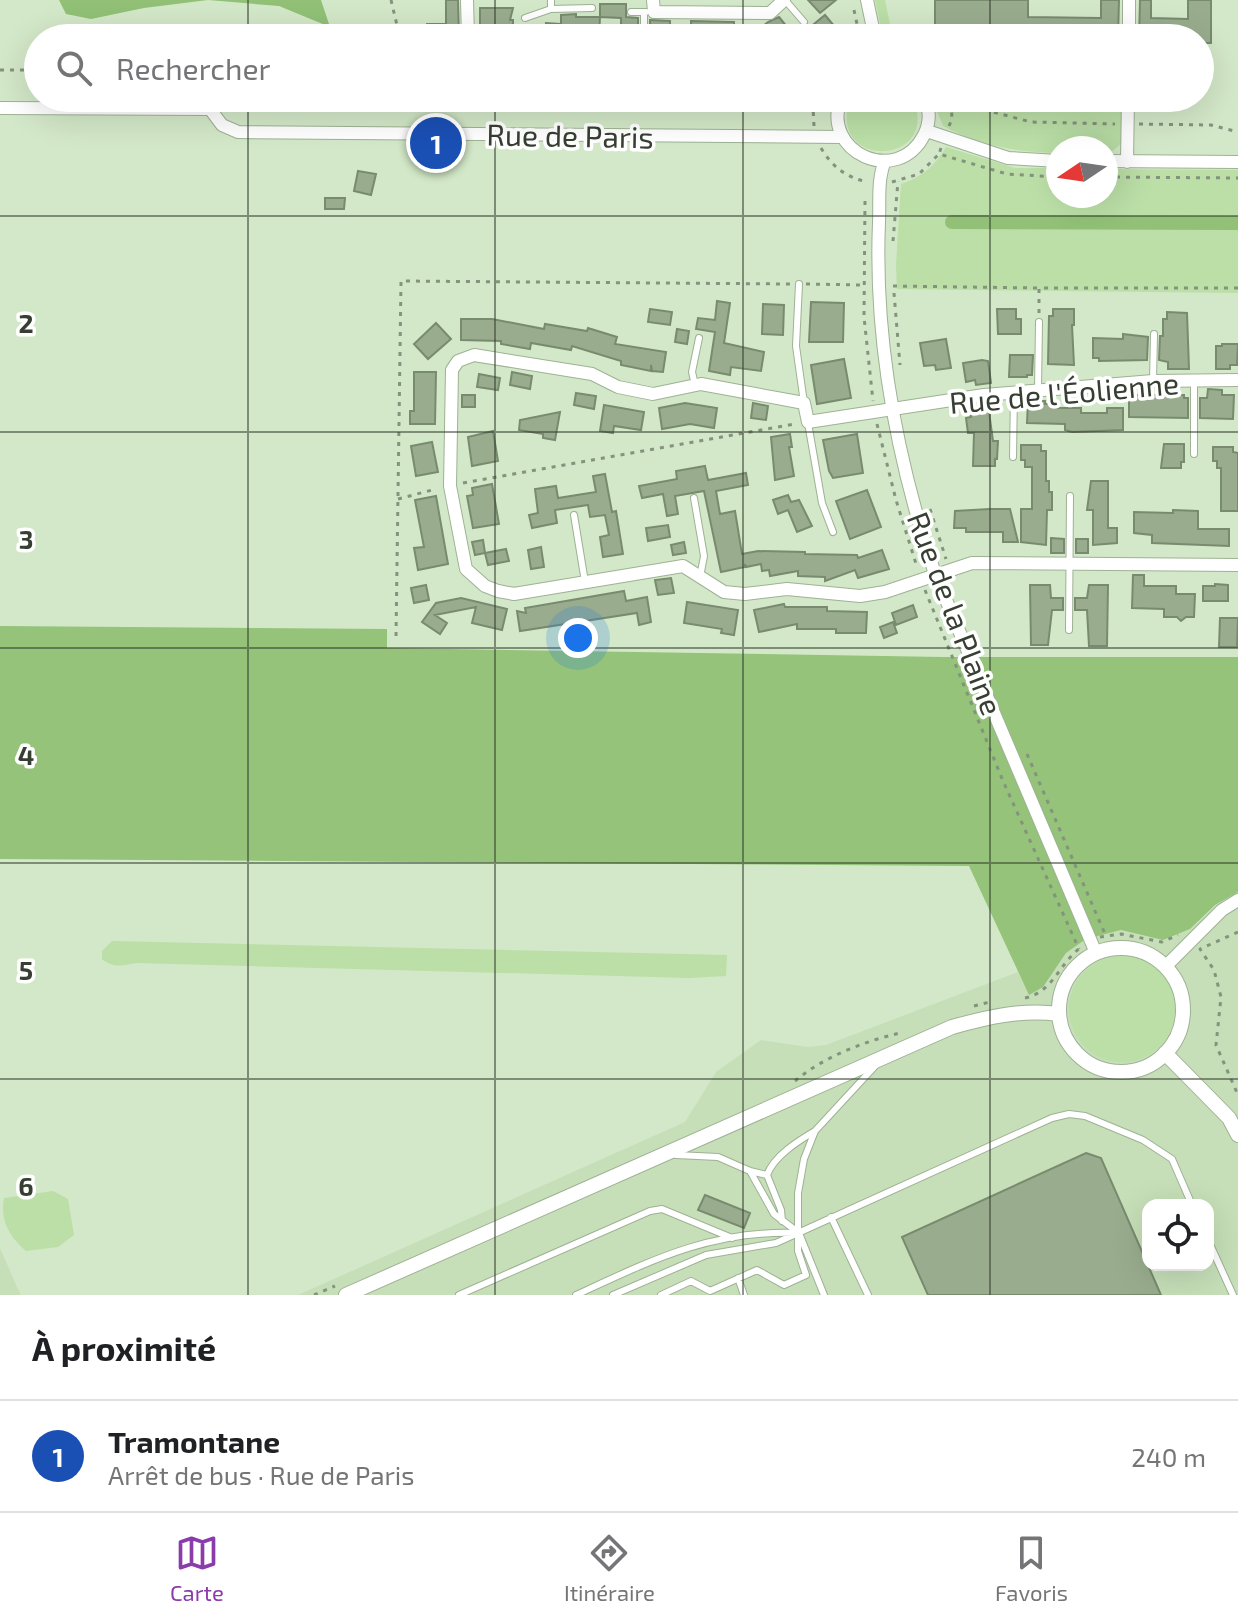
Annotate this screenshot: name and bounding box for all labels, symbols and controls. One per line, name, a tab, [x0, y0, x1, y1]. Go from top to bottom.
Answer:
search box	[24, 24, 1214, 112]
icon: search	[52, 46, 96, 90]
text: Rechercher	[116, 50, 271, 86]
pin: 1	[410, 113, 462, 173]
street label: Rue de Paris	[486, 116, 654, 154]
north arrow	[1046, 136, 1118, 208]
text: 2	[18, 307, 34, 338]
street label: Rue de l'Éolienne	[948, 364, 1180, 420]
street label: Rue de la Plaine	[901, 506, 1011, 720]
text: 3	[19, 523, 33, 554]
your location	[558, 618, 598, 658]
text: 4	[18, 739, 34, 770]
text: 5	[19, 954, 33, 985]
text: 6	[18, 1170, 34, 1201]
map controls	[1142, 1199, 1214, 1271]
button: locate	[1142, 1199, 1214, 1271]
text: À proximité	[32, 1327, 216, 1368]
text: Tramontane	[108, 1423, 280, 1459]
text: 1	[52, 1441, 64, 1472]
text: 240 m	[1131, 1441, 1206, 1472]
text: Arrêt de bus · Rue de Paris	[108, 1459, 415, 1490]
tab: Carte	[170, 1531, 224, 1605]
tab: Itinéraire	[564, 1531, 655, 1605]
tab: Favoris	[995, 1531, 1068, 1605]

